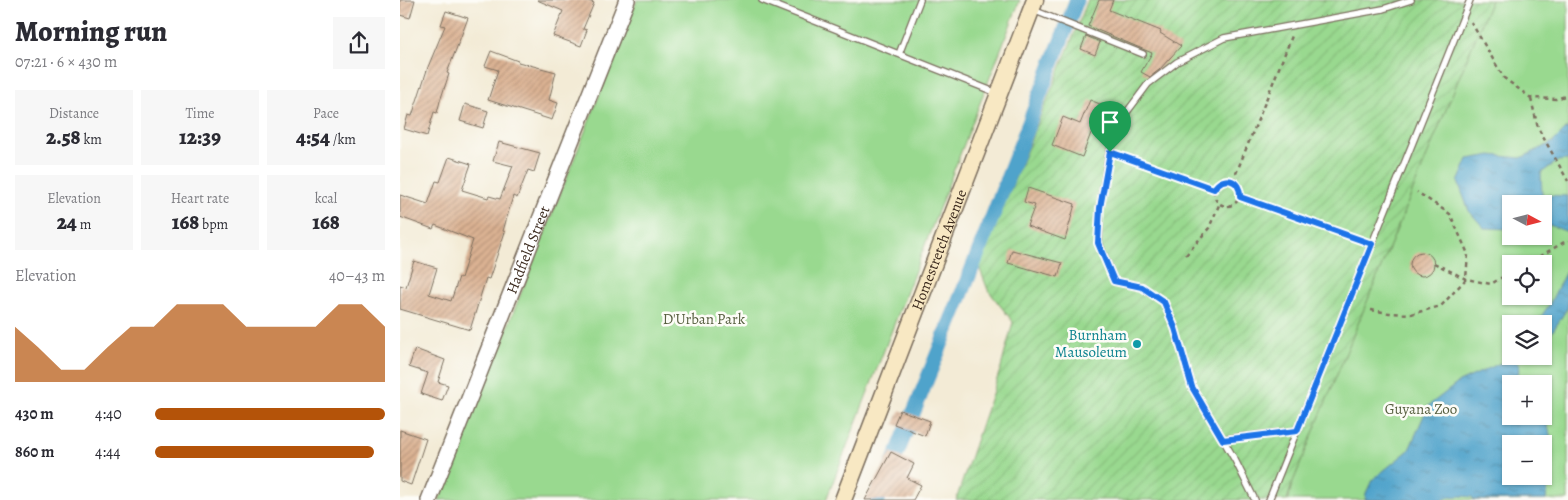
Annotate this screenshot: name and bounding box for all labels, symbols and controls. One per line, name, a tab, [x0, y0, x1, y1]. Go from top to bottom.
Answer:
text: Morning run	[15, 13, 167, 51]
button: share	[333, 17, 385, 69]
text: 07:21 · 6 × 430 m	[15, 51, 117, 73]
pin	[1089, 101, 1131, 152]
text: Distance	[49, 104, 99, 123]
text: Time	[185, 104, 215, 123]
text: Pace	[313, 104, 339, 123]
icon: arrive	[1096, 108, 1124, 136]
text: 2.58	[46, 123, 81, 151]
text: 12:39	[179, 123, 221, 151]
text: 4:54	[296, 123, 330, 151]
text: km	[81, 130, 102, 149]
text: /km	[330, 130, 356, 149]
street label: Homestretch Avenue	[907, 186, 971, 313]
text: Elevation	[47, 189, 101, 208]
text: Heart rate	[171, 189, 229, 208]
text: kcal	[315, 189, 337, 208]
north arrow	[1502, 195, 1552, 245]
map controls	[1502, 195, 1552, 485]
street label: Hadfield Street	[502, 203, 555, 297]
text: 24	[57, 208, 77, 236]
text: 168	[172, 208, 199, 236]
text: 168	[312, 208, 340, 236]
text: m	[77, 215, 91, 234]
text: bpm	[199, 215, 228, 234]
button: locate	[1502, 255, 1552, 305]
text: Elevation	[15, 265, 76, 287]
text: 40–43 m	[329, 265, 385, 287]
park label: D'Urban Park	[663, 309, 746, 329]
button: layers	[1502, 315, 1552, 365]
place label: Burnham Mausoleum	[1055, 325, 1128, 362]
marker: Burnham Mausoleum	[1131, 338, 1143, 350]
button: +	[1502, 375, 1552, 425]
park label: Guyana Zoo	[1385, 399, 1457, 419]
text: 430 m	[15, 403, 54, 425]
text: 4:40	[95, 403, 122, 425]
button: −	[1502, 435, 1552, 485]
text: 860 m	[15, 441, 54, 463]
text: 4:44	[95, 441, 121, 463]

